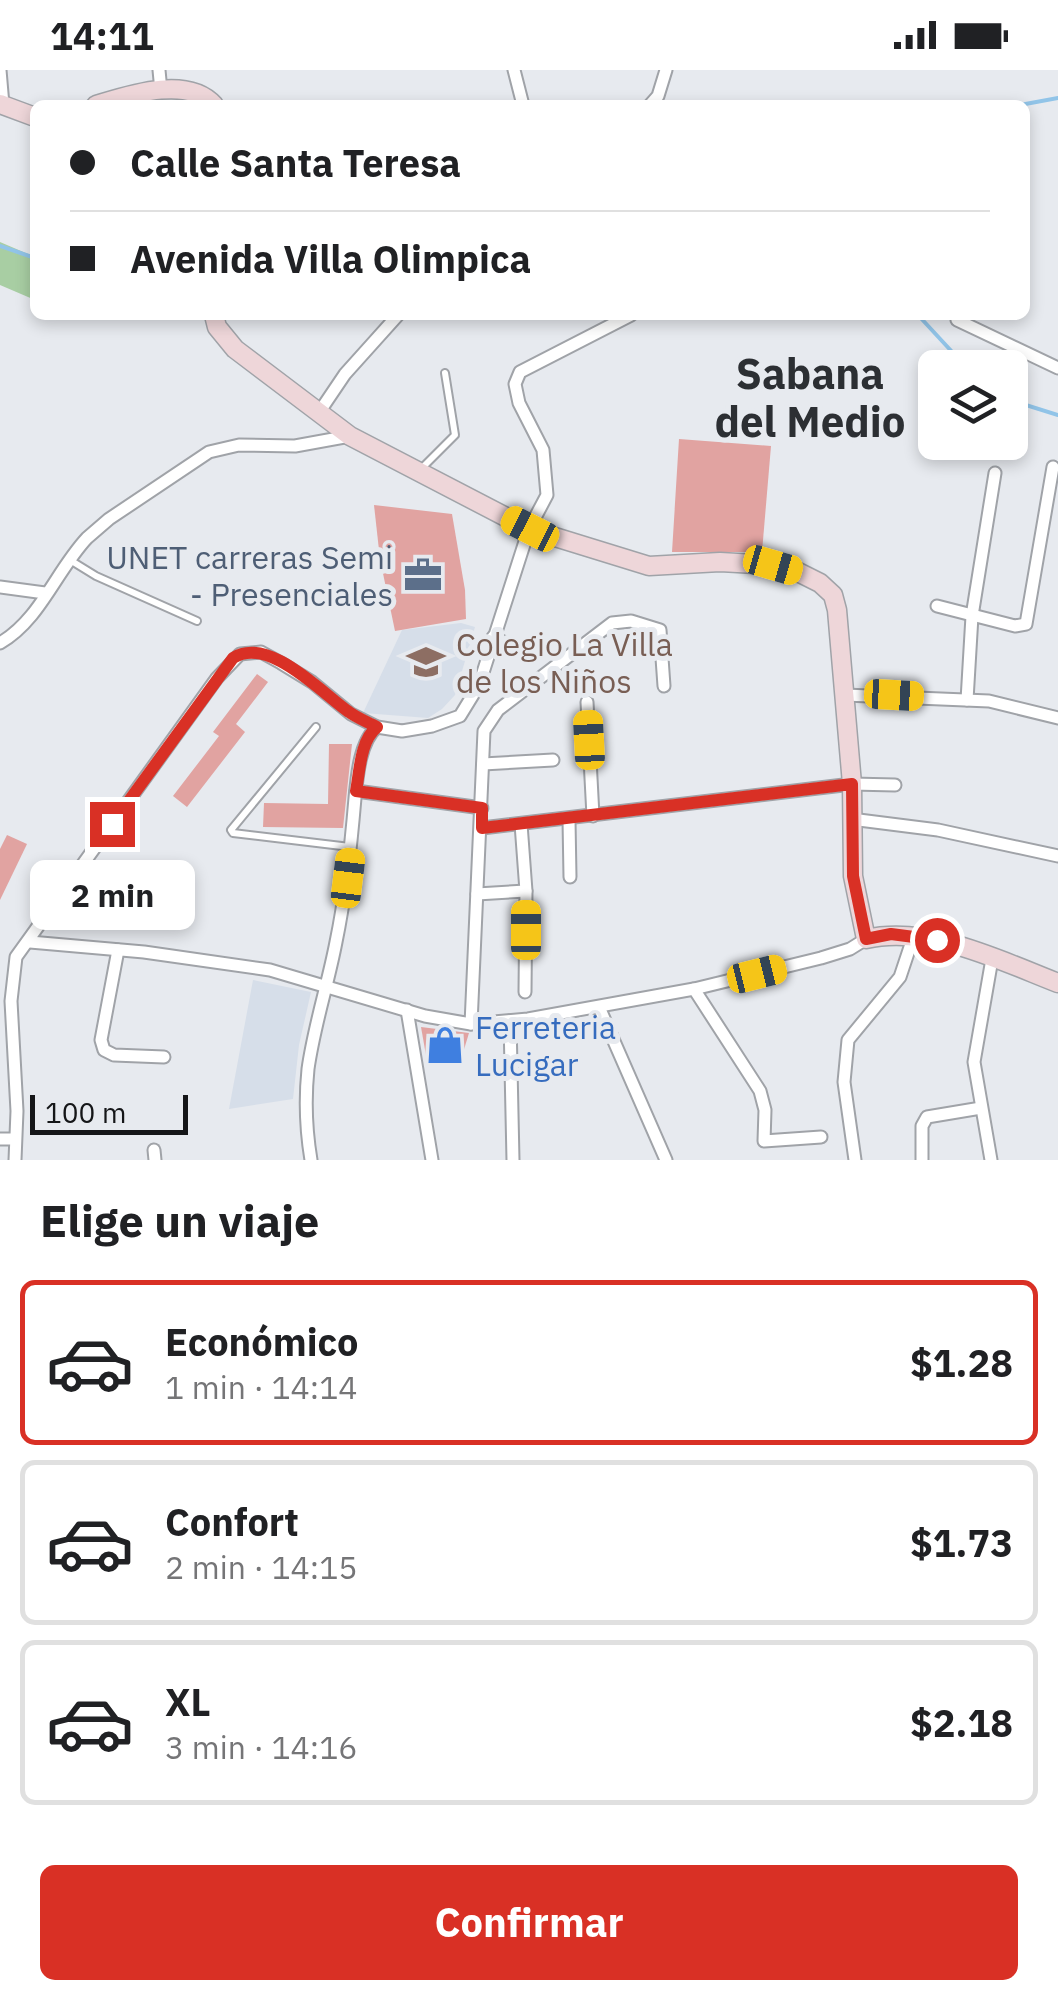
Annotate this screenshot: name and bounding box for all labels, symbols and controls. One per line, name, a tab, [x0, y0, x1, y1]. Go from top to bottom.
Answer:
text: 14:11	[50, 11, 154, 60]
text: Calle Santa Teresa	[130, 138, 461, 187]
text: Avenida Villa Olimpica	[130, 234, 531, 283]
district label: Sabana del Medio	[714, 346, 906, 449]
map controls	[918, 350, 1028, 460]
button: layers	[918, 350, 1028, 460]
car	[496, 502, 564, 556]
place label: UNET carreras Semi - Presenciales	[106, 536, 393, 615]
car	[740, 542, 806, 588]
office icon: UNET carreras Semi - Presenciales	[402, 554, 444, 596]
place label: Colegio La Villa de los Niños	[456, 623, 673, 702]
school or university icon: Colegio La Villa de los Niños	[405, 641, 447, 683]
car	[863, 678, 925, 712]
car	[572, 709, 606, 771]
route end	[90, 802, 135, 847]
car	[329, 846, 367, 910]
callout: 2 min	[29, 859, 194, 929]
text: 2 min	[71, 874, 154, 916]
car	[511, 900, 541, 960]
route start	[915, 918, 960, 963]
car	[724, 952, 790, 996]
place label: Ferreteria Lucigar	[475, 1006, 616, 1085]
shop icon: Ferreteria Lucigar	[424, 1024, 466, 1066]
scale bar	[30, 1090, 188, 1134]
text: 100 m	[45, 1094, 126, 1131]
text: Elige un viaje	[40, 1191, 319, 1249]
text: Económico	[165, 1317, 358, 1366]
icon: car	[45, 1318, 135, 1408]
text: $1.28	[910, 1338, 1013, 1387]
text: 1 min · 14:14	[165, 1366, 358, 1408]
text: Confort	[165, 1497, 299, 1546]
icon: car	[45, 1498, 135, 1588]
text: $1.73	[910, 1518, 1013, 1567]
text: 2 min · 14:15	[165, 1546, 358, 1588]
text: XL	[165, 1677, 211, 1726]
icon: car	[45, 1678, 135, 1768]
text: $2.18	[910, 1698, 1013, 1747]
text: 3 min · 14:16	[165, 1726, 358, 1768]
button: Confirmar	[40, 1865, 1018, 1980]

